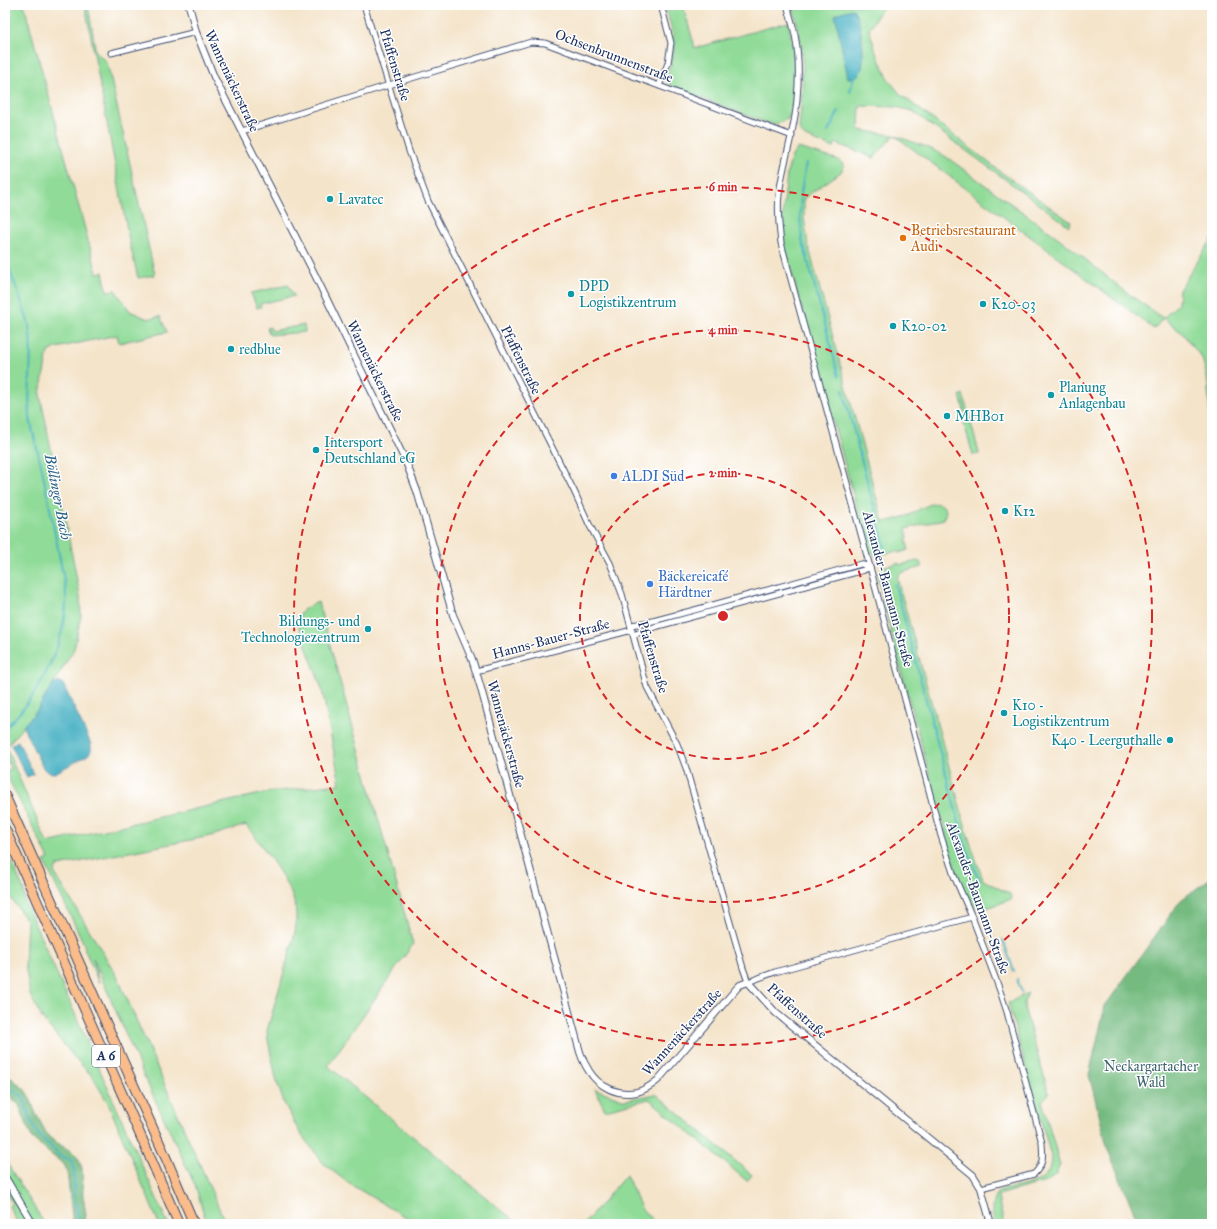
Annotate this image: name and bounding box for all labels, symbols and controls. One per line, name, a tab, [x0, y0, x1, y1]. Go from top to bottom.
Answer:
street label: Ochsenbrunnenstraße	[553, 26, 676, 86]
street label: Wannenäckerstraße	[201, 27, 263, 135]
street label: Pfaffenstraße	[376, 27, 414, 103]
text: 6 min	[709, 180, 738, 194]
place label: Lavatec	[338, 191, 384, 208]
marker: Lavatec	[325, 194, 335, 204]
place label: Betriebsrestaurant Audi	[910, 222, 1016, 255]
marker: Betriebsrestaurant Audi	[898, 233, 908, 243]
place label: DPD Logistikzentrum	[579, 278, 677, 311]
marker: DPD Logistikzentrum	[566, 289, 576, 299]
place label: K20-03	[991, 296, 1035, 313]
marker: K20-03	[978, 299, 988, 309]
street label: Wannenäckerstraße	[343, 318, 407, 425]
place label: K20-02	[901, 318, 947, 335]
marker: K20-02	[888, 321, 898, 331]
street label: Pfaffenstraße	[497, 323, 545, 397]
text: 4 min	[708, 323, 738, 338]
place label: redblue	[239, 341, 281, 358]
marker: redblue	[226, 344, 236, 354]
place label: Planung Anlagenbau	[1058, 379, 1126, 412]
marker: Planung Anlagenbau	[1046, 390, 1056, 400]
place label: MHB01	[955, 408, 1005, 425]
marker: MHB01	[942, 411, 952, 421]
place label: Intersport Deutschland eG	[324, 434, 415, 467]
marker: Intersport Deutschland eG	[311, 445, 321, 455]
water label: Böllinger Bach	[41, 452, 75, 542]
text: 2 min	[709, 466, 738, 480]
place label: ALDI Süd	[621, 468, 684, 485]
marker: ALDI Süd	[609, 471, 619, 481]
place label: K12	[1013, 503, 1035, 520]
marker: K12	[1000, 506, 1010, 516]
street label: Alexander-Baumann-Straße	[859, 508, 917, 669]
place label: Bäckereicafé Härdtner	[658, 568, 728, 601]
marker: Bäckereicafé Härdtner	[645, 579, 655, 589]
centre of rings	[716, 609, 730, 623]
place label: Bildungs- und Technologiezentrum	[241, 613, 360, 646]
street label: Hanns-Bauer-Straße	[490, 615, 612, 663]
street label: Pfaffenstraße	[634, 619, 672, 695]
marker: Bildungs- und Technologiezentrum	[363, 624, 373, 634]
street label: Wannenäckerstraße	[483, 678, 529, 790]
place label: K10 - Logistikzentrum	[1012, 697, 1110, 730]
marker: K10 - Logistikzentrum	[999, 708, 1009, 718]
place label: K40 - Leerguthalle	[1051, 732, 1162, 749]
marker: K40 - Leerguthalle	[1165, 735, 1175, 745]
street label: Alexander-Baumann-Straße	[942, 819, 1014, 977]
street label: Pfaffenstraße	[764, 980, 831, 1042]
street label: Wannenäckerstraße	[639, 985, 725, 1079]
road number: A 6	[92, 1045, 120, 1067]
park label: Neckargartacher Wald	[1104, 1058, 1199, 1091]

